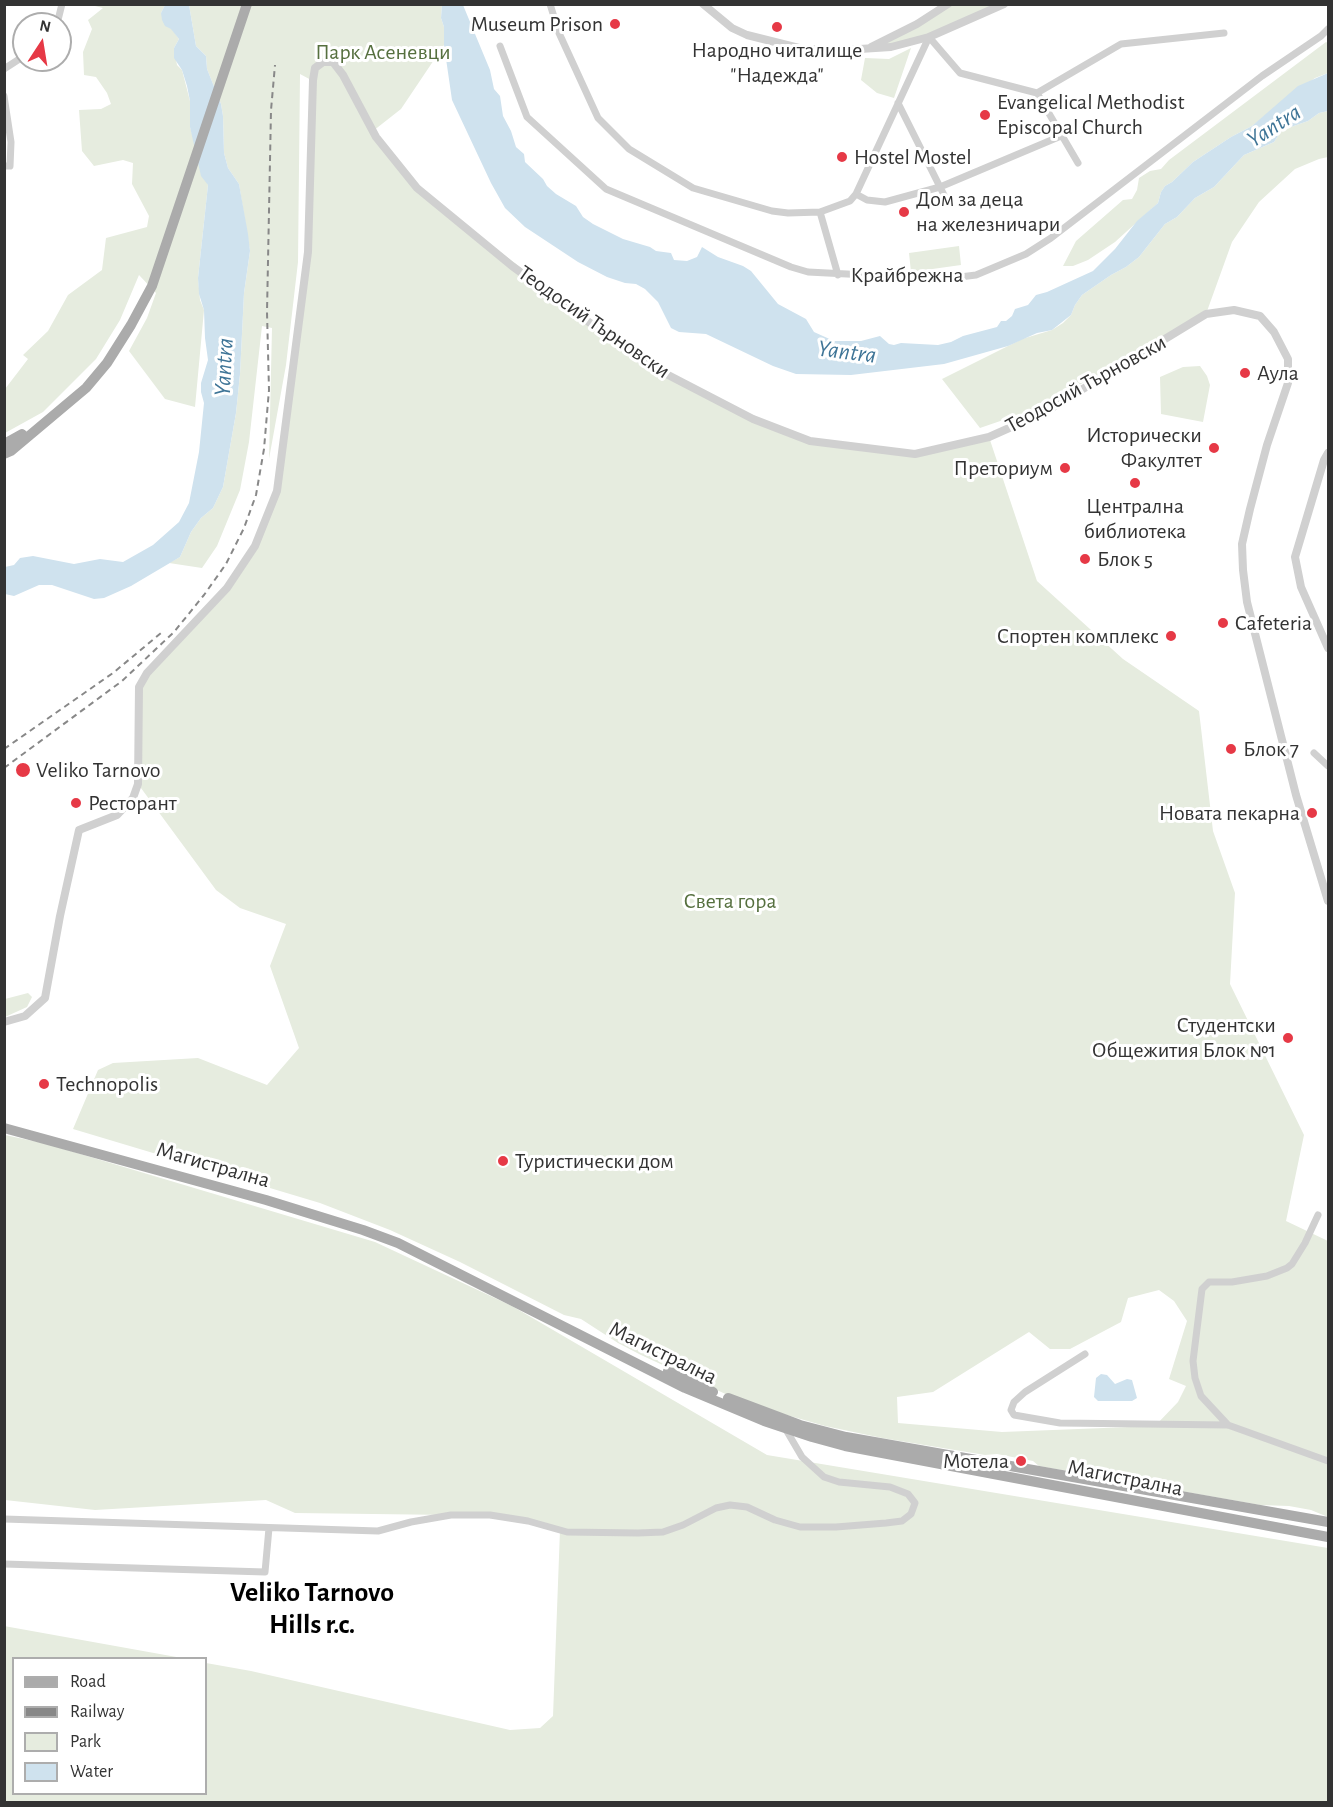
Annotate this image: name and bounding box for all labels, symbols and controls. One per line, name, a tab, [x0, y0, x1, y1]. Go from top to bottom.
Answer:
place label: Museum Prison	[471, 11, 603, 37]
north arrow	[12, 12, 72, 72]
text: N	[38, 17, 52, 35]
marker: Museum Prison	[608, 17, 622, 31]
marker: Народно читалище "Надежда"	[770, 20, 784, 34]
place label: Народно читалище "Надежда"	[692, 37, 862, 88]
park label: Парк Асеневци	[315, 39, 451, 65]
place label: Evangelical Methodist Episcopal Church	[997, 89, 1184, 140]
water label: Yantra	[1242, 98, 1306, 154]
marker: Evangelical Methodist Episcopal Church	[978, 108, 992, 122]
place label: Hostel Mostel	[854, 144, 972, 170]
marker: Hostel Mostel	[835, 150, 849, 164]
place label: Дом за деца на железничари	[916, 186, 1060, 237]
marker: Дом за деца на железничари	[897, 205, 911, 219]
street label: Теодосий Търновски	[513, 260, 675, 384]
street label: Крайбрежна	[850, 262, 964, 288]
street label: Теодосий Търновски	[1001, 329, 1171, 439]
water label: Yantra	[816, 334, 878, 370]
water label: Yantra	[208, 337, 240, 397]
place label: Аула	[1257, 360, 1299, 386]
marker: Аула	[1238, 366, 1252, 380]
place label: Исторически Факултет	[1086, 422, 1202, 474]
marker: Исторически Факултет	[1207, 441, 1221, 455]
place label: Преториум	[954, 455, 1053, 481]
marker: Преториум	[1058, 461, 1072, 475]
marker: Централна библиотека	[1128, 476, 1142, 490]
place label: Централна библиотека	[1084, 493, 1186, 544]
place label: Блок 5	[1097, 546, 1153, 572]
marker: Блок 5	[1078, 552, 1092, 566]
place label: Cafeteria	[1235, 610, 1312, 636]
marker: Cafeteria	[1216, 616, 1230, 630]
place label: Спортен комплекс	[997, 623, 1159, 649]
marker: Спортен комплекс	[1164, 629, 1178, 643]
place label: Блок 7	[1243, 736, 1299, 762]
marker: Блок 7	[1224, 742, 1238, 756]
place label: Veliko Tarnovo	[36, 757, 160, 783]
marker: Veliko Tarnovo	[14, 761, 32, 779]
place label: Ресторант	[88, 790, 177, 816]
marker: Ресторант	[69, 796, 83, 810]
place label: Новата пекарна	[1159, 800, 1300, 826]
marker: Новата пекарна	[1305, 806, 1319, 820]
park label: Света гора	[684, 888, 776, 914]
place label: Студентски Общежития Блок №1	[1092, 1012, 1276, 1064]
marker: Студентски Общежития Блок №1	[1281, 1031, 1295, 1045]
place label: Technopolis	[56, 1071, 158, 1097]
marker: Technopolis	[37, 1077, 51, 1091]
street label: Магистрална	[153, 1136, 273, 1194]
place label: Туристически дом	[515, 1148, 674, 1174]
marker: Туристически дом	[496, 1154, 510, 1168]
street label: Магистрална	[605, 1316, 721, 1390]
place label: Мотела	[943, 1448, 1009, 1474]
marker: Мотела	[1014, 1454, 1028, 1468]
street label: Магистрална	[1065, 1454, 1185, 1502]
district label: Veliko Tarnovo Hills r.c.	[230, 1576, 394, 1642]
legend	[12, 1657, 207, 1795]
text: Road	[70, 1673, 106, 1691]
text: Railway	[70, 1703, 124, 1721]
text: Park	[70, 1733, 101, 1751]
text: Water	[70, 1763, 113, 1781]

